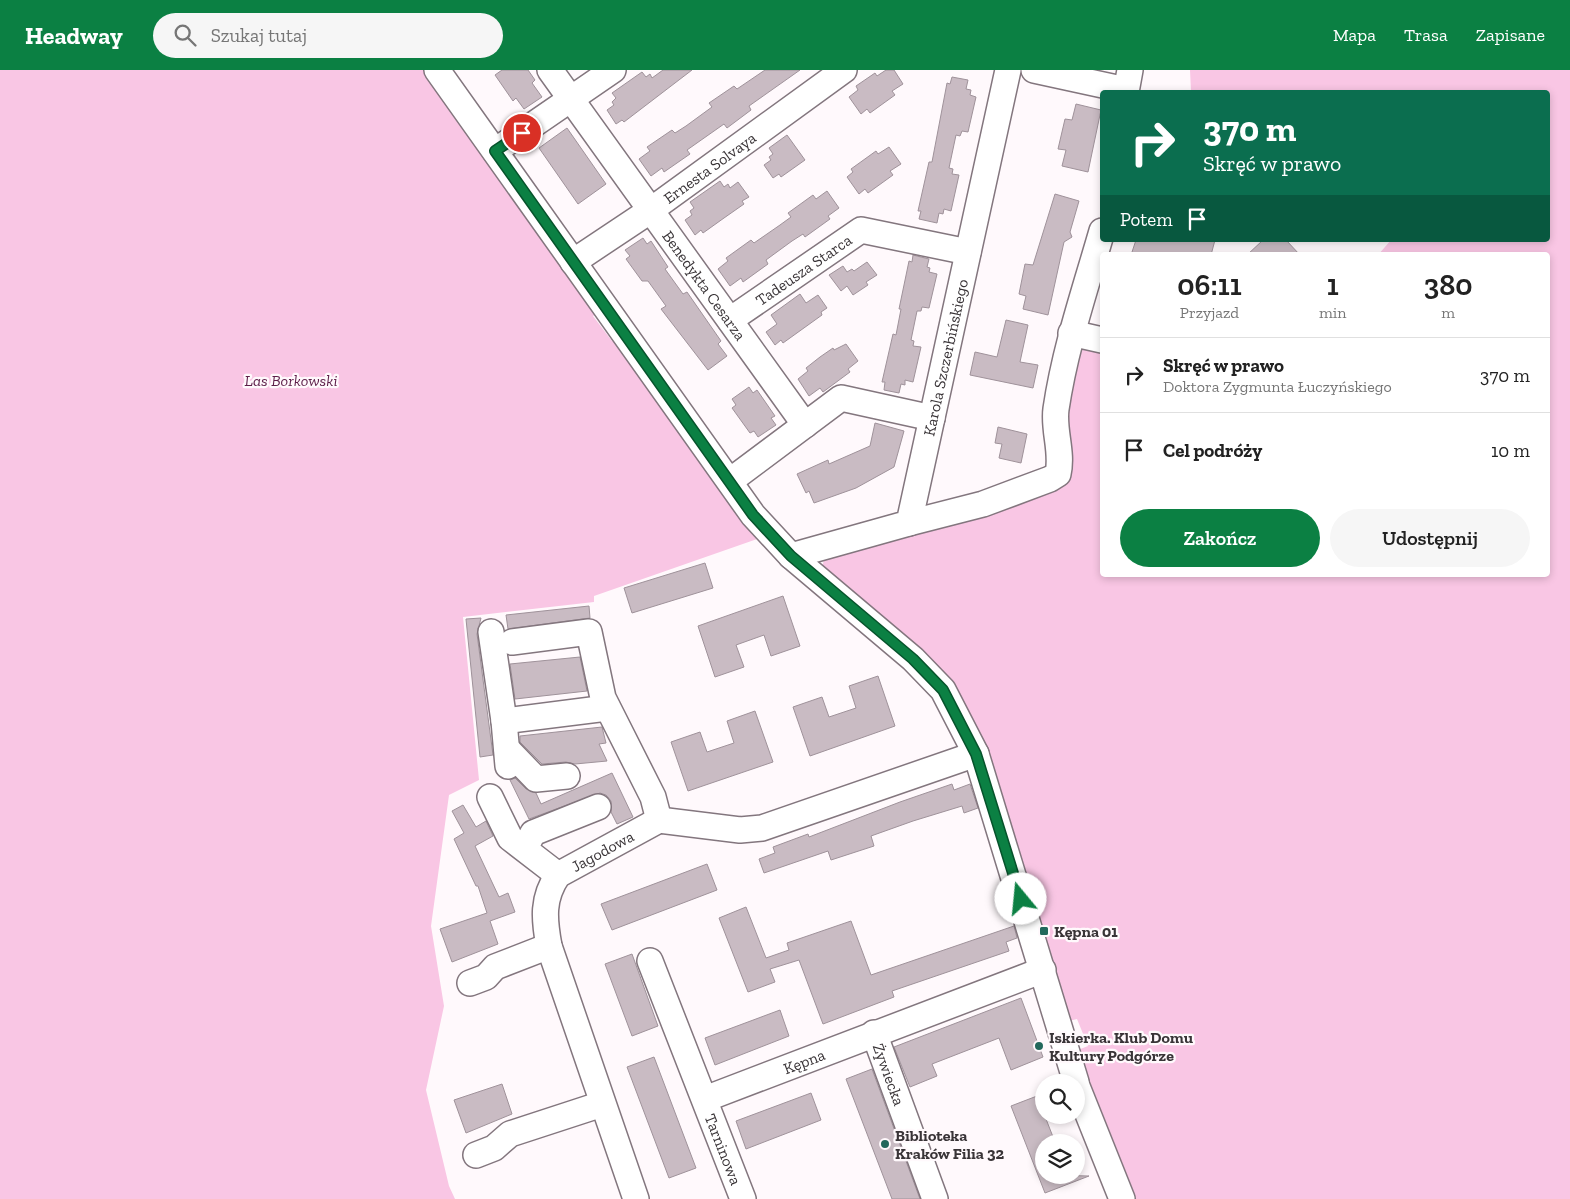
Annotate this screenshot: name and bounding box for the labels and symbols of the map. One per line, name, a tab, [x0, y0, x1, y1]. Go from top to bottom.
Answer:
pin	[501, 112, 543, 154]
street label: Ernesta Solvaya	[660, 128, 760, 208]
street label: Benedykta Cesarza	[658, 227, 750, 344]
street label: Tadeusza Starca	[752, 230, 856, 310]
street label: Karola Szczerbińskiego	[919, 277, 972, 438]
park label: Las Borkowski	[244, 371, 338, 390]
street label: Jagodowa	[568, 826, 638, 876]
position arrow	[994, 872, 1046, 924]
place label: Kępna 01	[1054, 922, 1118, 941]
marker: Kępna 01	[1038, 925, 1050, 937]
place label: Iskierka. Klub Domu Kultury Podgórze	[1049, 1028, 1194, 1065]
marker: Iskierka. Klub Domu Kultury Podgórze	[1033, 1040, 1045, 1052]
street label: Żywiecka	[869, 1041, 909, 1108]
street label: Kępna	[781, 1045, 828, 1078]
street label: Tarninowa	[701, 1111, 746, 1188]
place label: Biblioteka Kraków Filia 32	[895, 1126, 1004, 1163]
marker: Biblioteka Kraków Filia 32	[879, 1138, 891, 1150]

